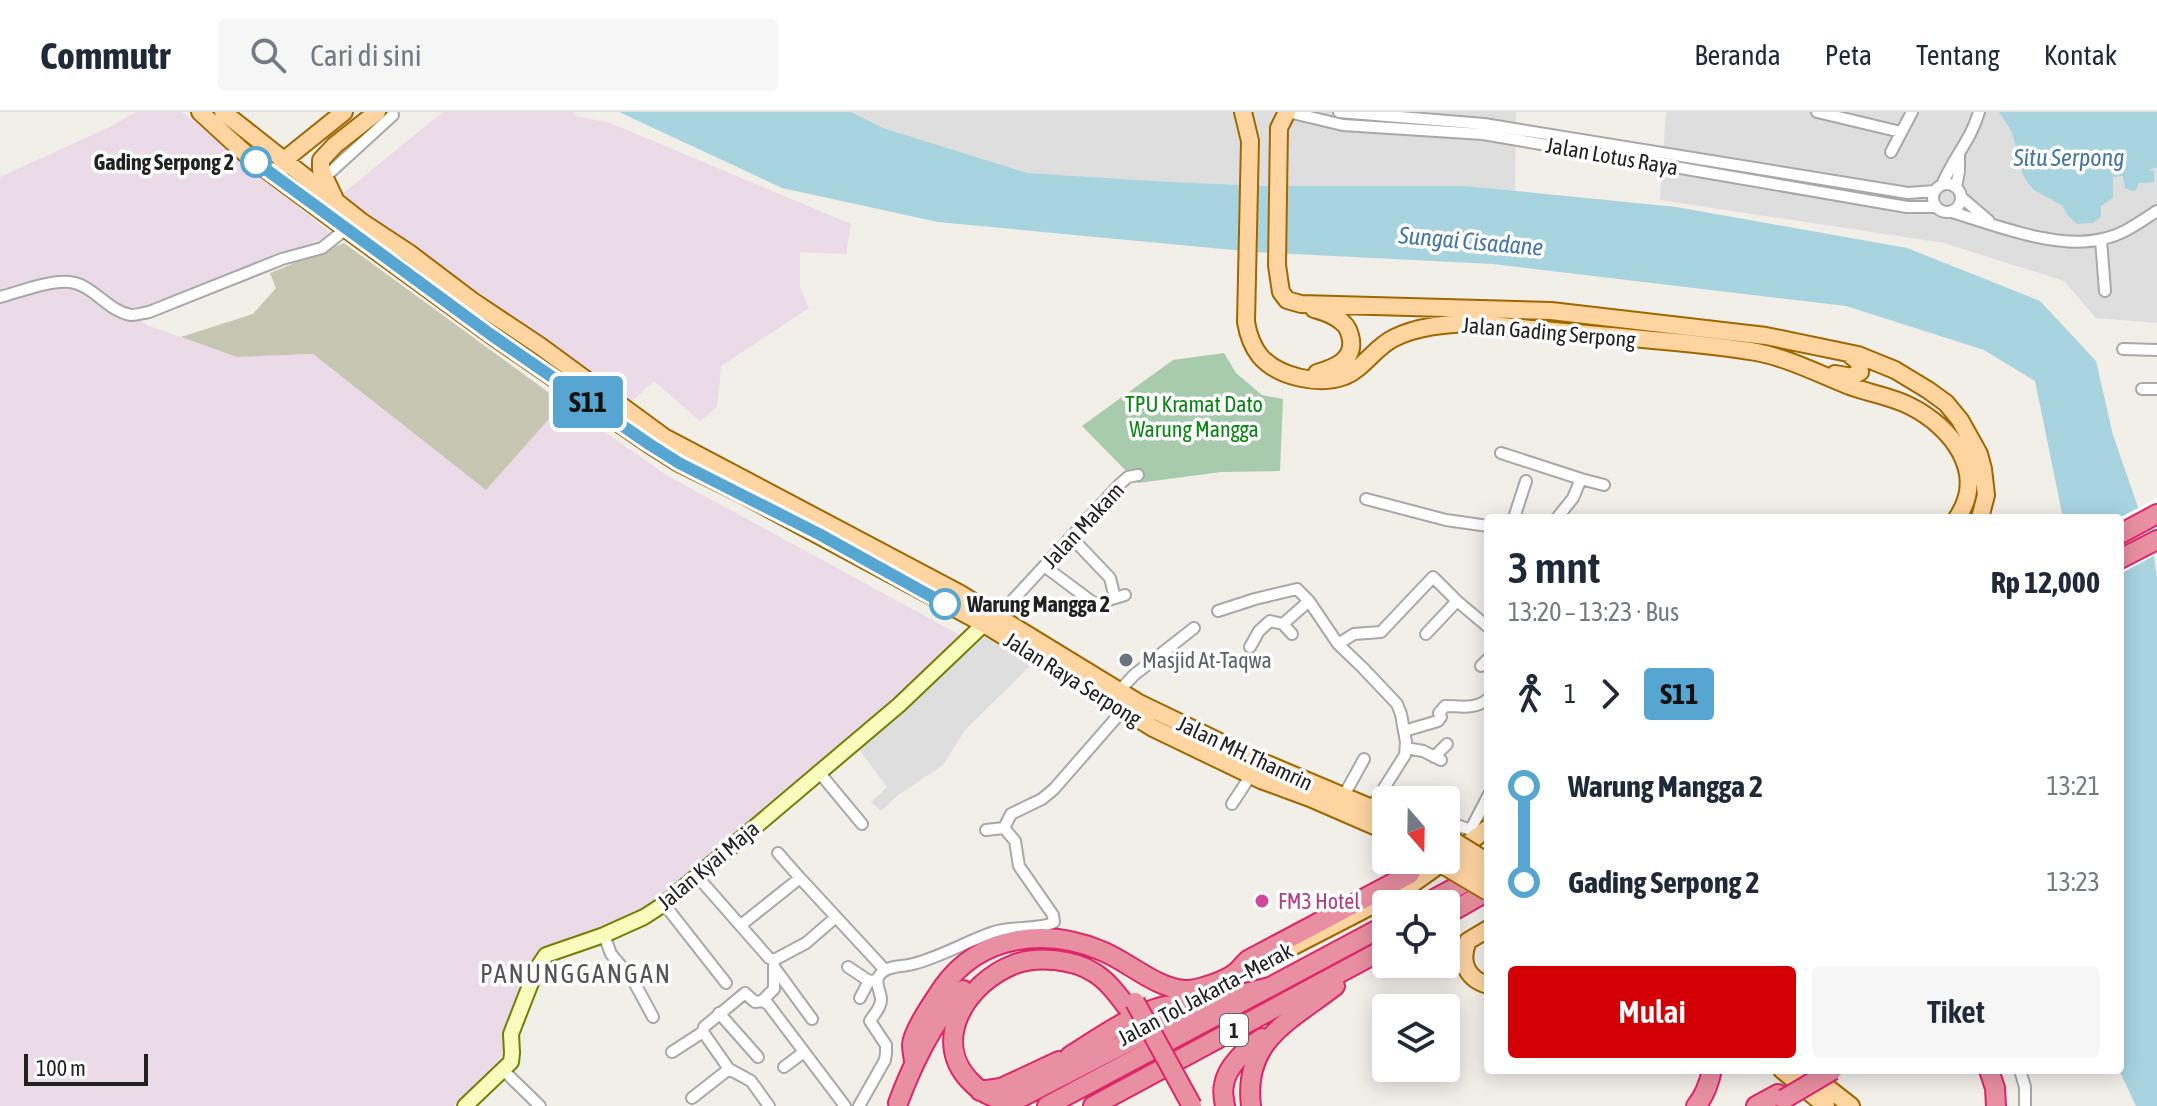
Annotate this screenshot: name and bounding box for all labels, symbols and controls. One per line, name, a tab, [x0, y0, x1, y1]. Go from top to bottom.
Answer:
search box	[218, 19, 778, 91]
icon: search	[246, 33, 290, 77]
text: Commutr	[40, 34, 170, 77]
text: Cari di sini	[310, 38, 422, 72]
text: Beranda	[1694, 39, 1781, 71]
text: Peta	[1825, 39, 1872, 71]
text: Tentang	[1916, 39, 2000, 71]
text: Kontak	[2044, 39, 2117, 71]
street label: Jalan Lotus Raya	[1544, 132, 1680, 180]
water label: Situ Serpong	[2012, 144, 2125, 171]
marker: Gading Serpong 2	[241, 147, 271, 177]
place label: Gading Serpong 2	[94, 149, 234, 175]
water label: Sungai Cisadane	[1397, 221, 1545, 261]
street label: Jalan Gading Serpong	[1461, 311, 1637, 353]
line badge: S11	[542, 376, 634, 428]
text: S11	[569, 386, 607, 418]
park label: TPU Kramat Dato Warung Mangga	[1125, 391, 1263, 442]
street label: Jalan Makam	[1037, 477, 1129, 573]
text: 3 mnt	[1508, 542, 1600, 592]
text: Rp 12,000	[1991, 565, 2100, 599]
marker: Warung Mangga 2	[930, 589, 960, 619]
place label: Warung Mangga 2	[966, 591, 1110, 617]
text: 13:20 – 13:23 · Bus	[1508, 597, 1679, 627]
street label: Jalan Raya Serpong	[1000, 626, 1147, 732]
place label: Masjid At-Taqwa	[1142, 647, 1272, 673]
marker: Masjid At-Taqwa	[1117, 651, 1135, 669]
icon: walk	[1508, 672, 1552, 716]
icon: forward	[1588, 672, 1632, 716]
text: S11	[1660, 678, 1698, 710]
text: 1	[1564, 679, 1576, 709]
street label: Jalan MH.Thamrin	[1173, 710, 1317, 796]
text: Warung Mangga 2	[1568, 769, 1763, 803]
text: 13:21	[2046, 771, 2100, 801]
north arrow	[1372, 786, 1460, 874]
map controls	[1372, 786, 1460, 1082]
street label: Jalan Kyai Maja	[652, 815, 764, 915]
text: Gading Serpong 2	[1568, 865, 1760, 899]
text: 13:23	[2046, 867, 2100, 897]
place label: FM3 Hotel	[1278, 888, 1360, 914]
button: locate	[1372, 890, 1460, 978]
marker: FM3 Hotel	[1253, 892, 1271, 910]
street label: Jalan Tol Jakarta–Merak	[1113, 937, 1297, 1051]
district label: PANUNGGANGAN	[480, 959, 672, 989]
button: Mulai	[1508, 966, 1796, 1058]
button: Tiket	[1812, 966, 2100, 1058]
button: layers	[1372, 994, 1460, 1082]
road number: 1	[1220, 1014, 1248, 1046]
scale bar	[24, 1050, 148, 1086]
text: 100 m	[36, 1055, 86, 1081]

